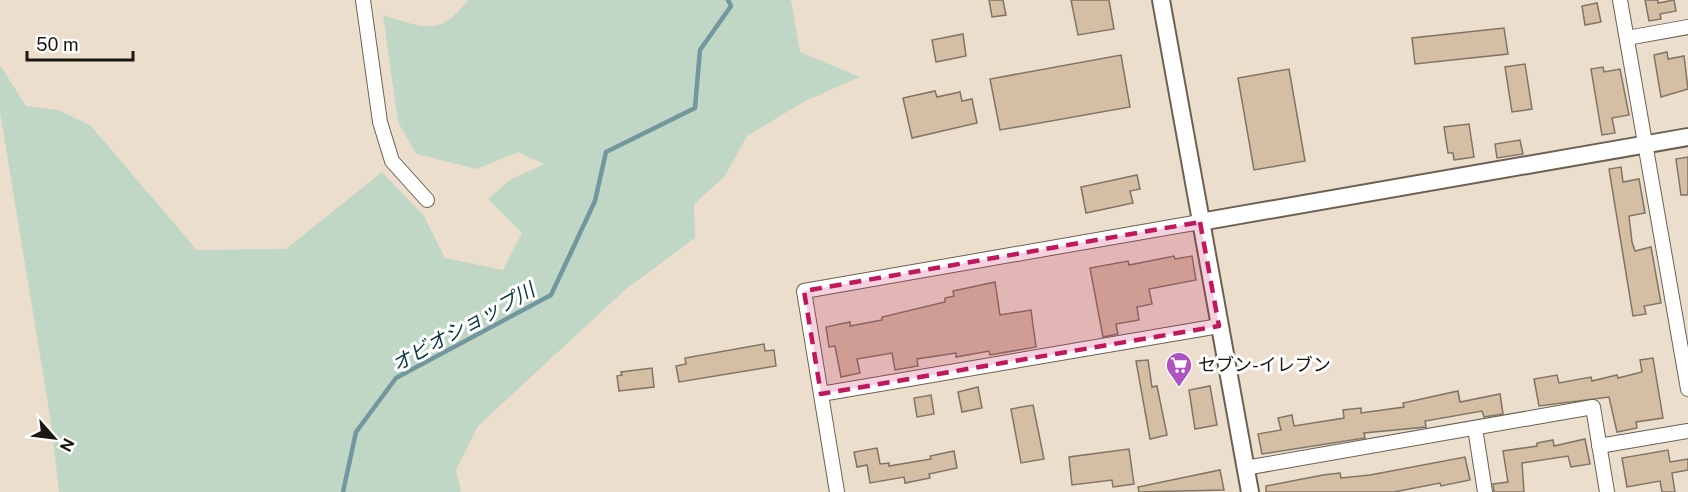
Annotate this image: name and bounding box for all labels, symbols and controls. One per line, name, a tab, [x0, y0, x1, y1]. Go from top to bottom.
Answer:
scale bar	[27, 24, 134, 62]
text: 50 m	[36, 34, 79, 55]
water label: オビオショップ川	[387, 277, 541, 376]
supermarket icon: セブン-イレブン	[1164, 350, 1194, 388]
place label: セブン-イレブン	[1198, 354, 1331, 375]
north arrow	[24, 408, 84, 468]
text: N	[55, 435, 78, 455]

